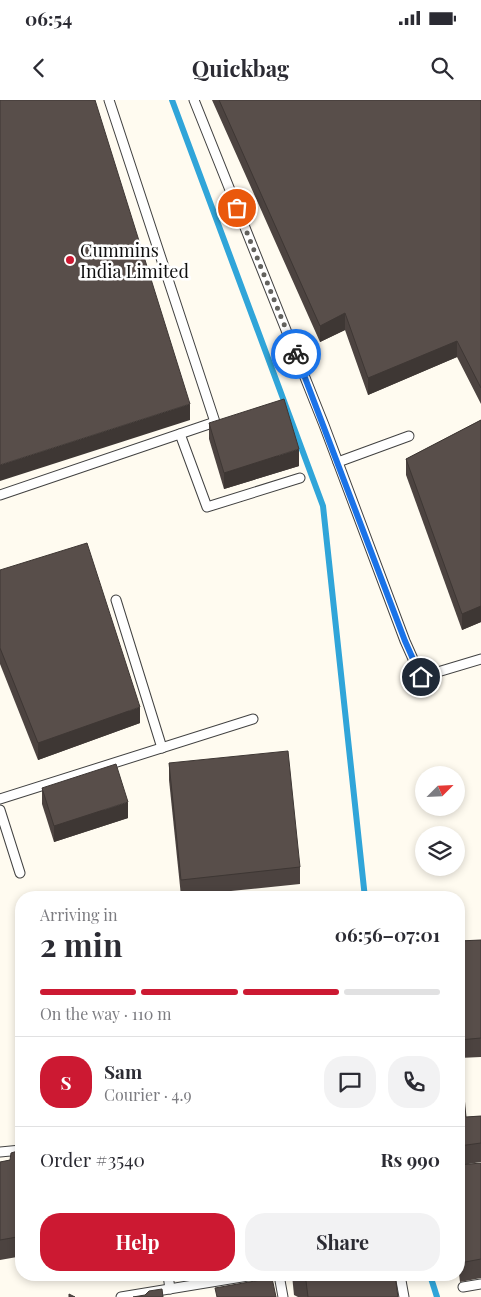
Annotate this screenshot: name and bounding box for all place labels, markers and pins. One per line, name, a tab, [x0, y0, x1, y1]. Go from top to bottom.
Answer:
pin	[216, 187, 258, 229]
place label: Cummins India Limited	[80, 238, 189, 283]
marker: Cummins India Limited	[64, 254, 76, 266]
pin	[400, 656, 442, 698]

